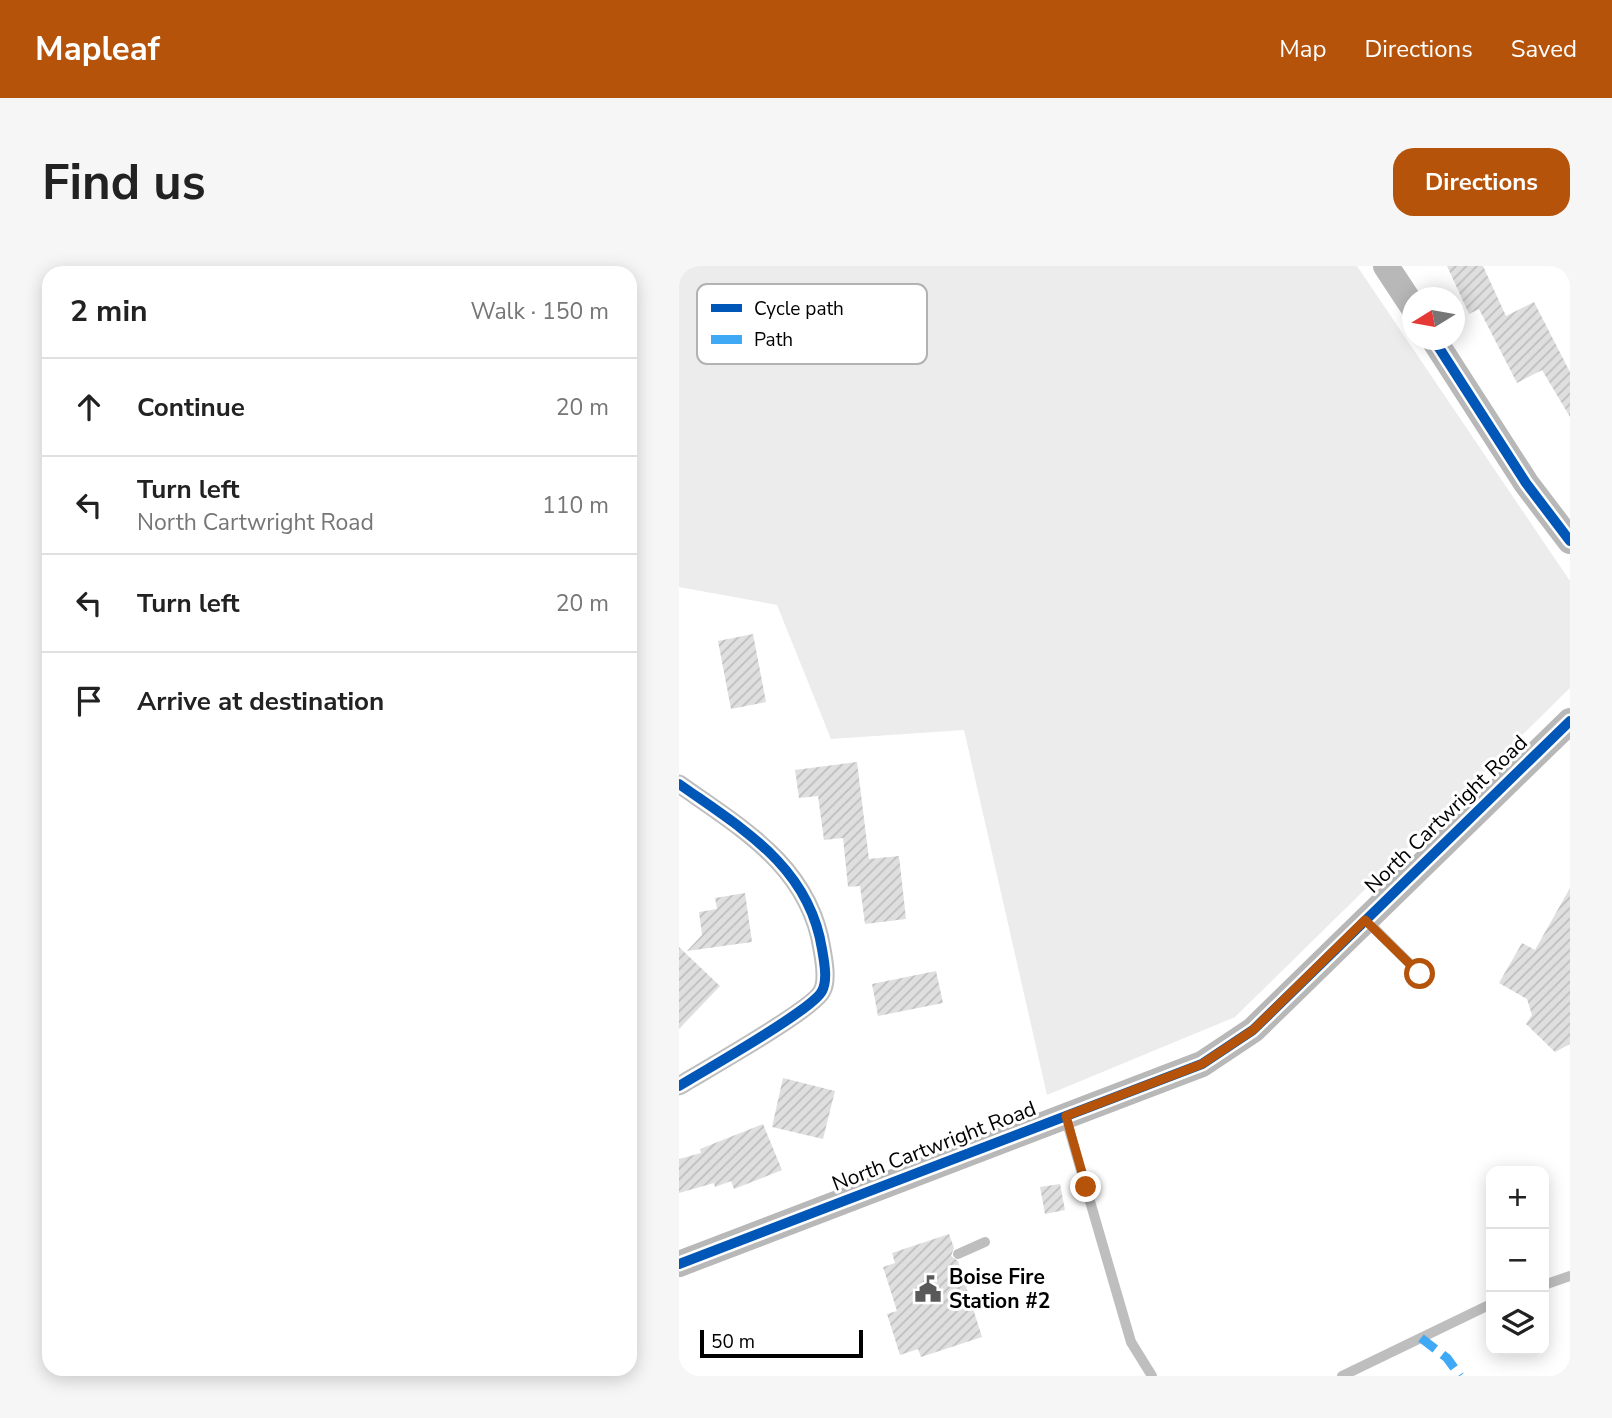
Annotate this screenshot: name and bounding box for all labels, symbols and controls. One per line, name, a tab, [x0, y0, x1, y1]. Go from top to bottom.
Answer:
text: Mapleaf	[35, 27, 160, 72]
text: Map	[1279, 33, 1326, 65]
text: Directions	[1364, 33, 1473, 65]
text: Saved	[1511, 33, 1577, 65]
button: Directions	[1393, 148, 1570, 216]
text: Find us	[42, 149, 206, 216]
legend	[697, 284, 927, 364]
north arrow	[1402, 287, 1465, 350]
text: 2 min	[70, 291, 148, 332]
text: Walk · 150 m	[470, 296, 609, 327]
text: Cycle path	[754, 296, 844, 322]
text: Path	[754, 327, 793, 353]
icon: ahead	[70, 388, 108, 426]
text: Continue	[137, 390, 245, 425]
text: 20 m	[556, 392, 609, 423]
text: Turn left	[137, 472, 240, 507]
icon: left	[70, 486, 108, 524]
text: 110 m	[542, 490, 609, 521]
text: North Cartwright Road	[137, 507, 374, 538]
icon: left	[70, 584, 108, 622]
text: Turn left	[137, 586, 240, 621]
text: 20 m	[556, 588, 609, 619]
icon: arrive	[70, 682, 108, 720]
text: Arrive at destination	[137, 684, 384, 719]
street label: North Cartwright Road	[1358, 729, 1534, 899]
route start	[1404, 958, 1435, 989]
street label: North Cartwright Road	[828, 1094, 1040, 1198]
map controls	[1486, 1166, 1549, 1355]
button: +	[1486, 1166, 1549, 1229]
route end	[1070, 1171, 1101, 1202]
button: −	[1486, 1229, 1549, 1292]
place label: Boise Fire Station #2	[949, 1263, 1050, 1315]
public building icon: Boise Fire Station #2	[913, 1274, 943, 1304]
button: layers	[1486, 1292, 1549, 1355]
scale bar	[700, 1327, 863, 1359]
text: 50 m	[711, 1329, 755, 1355]

